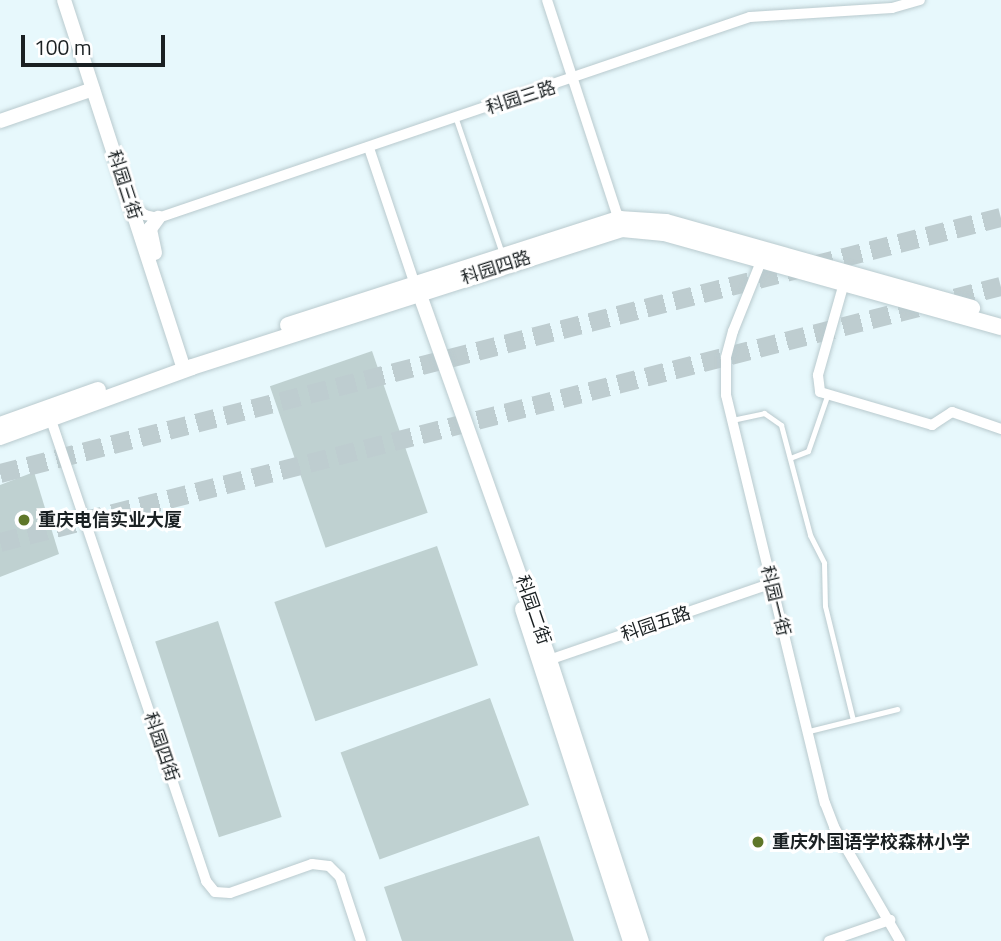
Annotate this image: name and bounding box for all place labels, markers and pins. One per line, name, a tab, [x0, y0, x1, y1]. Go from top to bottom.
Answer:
place label: 重庆电信实业大厦	[38, 509, 182, 531]
marker: 重庆电信实业大厦	[16, 512, 32, 528]
place label: 重庆外国语学校森林小学	[772, 831, 970, 853]
marker: 重庆外国语学校森林小学	[750, 834, 766, 850]

